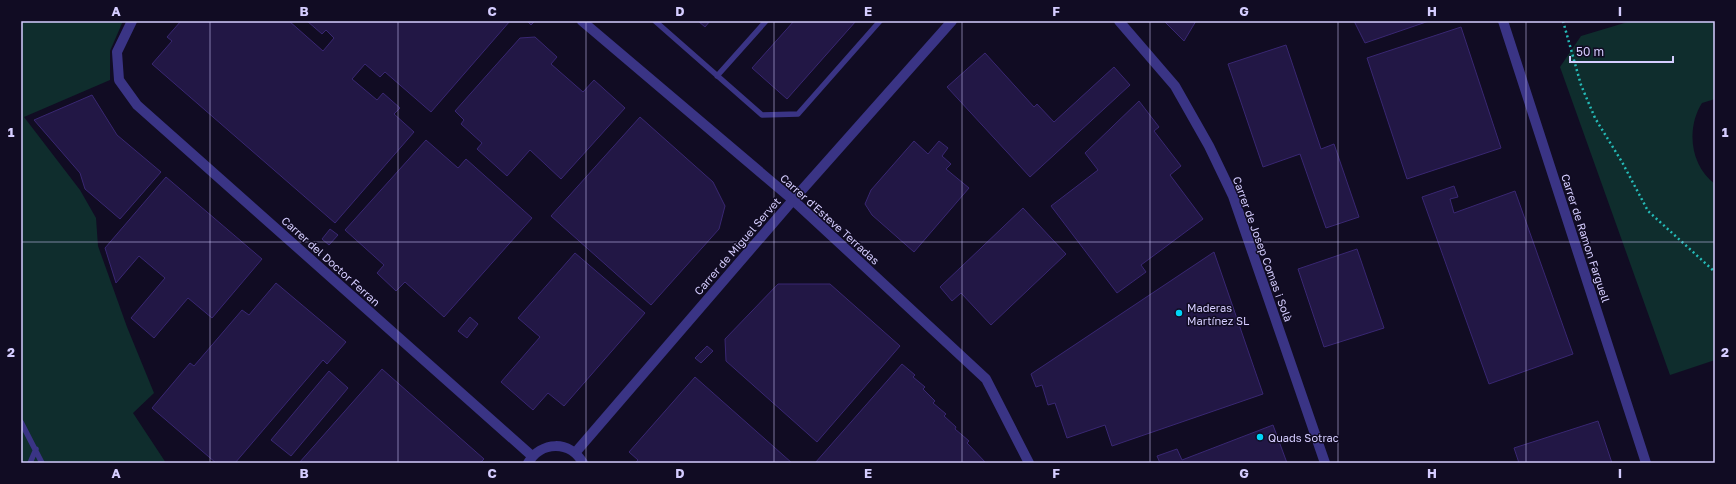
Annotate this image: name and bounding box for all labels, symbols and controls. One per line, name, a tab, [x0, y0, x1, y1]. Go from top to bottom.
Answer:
text: A	[111, 3, 121, 19]
text: B	[299, 3, 309, 19]
text: C	[487, 3, 497, 19]
text: D	[675, 3, 685, 19]
text: E	[864, 3, 872, 19]
text: F	[1052, 3, 1060, 19]
text: G	[1239, 3, 1249, 19]
text: H	[1427, 3, 1437, 19]
text: I	[1618, 3, 1622, 19]
scale bar	[1570, 38, 1673, 64]
text: 50 m	[1576, 44, 1604, 59]
text: 1	[8, 124, 15, 140]
text: 1	[1722, 124, 1729, 140]
street label: Carrer d'Esteve Terradas	[778, 171, 882, 267]
street label: Carrer de Ramon Farguell	[1559, 172, 1613, 304]
street label: Carrer de Josep Comas i Solà	[1231, 175, 1295, 323]
street label: Carrer de Miguel Servet	[691, 195, 783, 297]
street label: Carrer del Doctor Ferran	[279, 213, 383, 309]
place label: Maderas Martínez SL	[1187, 301, 1250, 327]
marker: Maderas Martínez SL	[1174, 308, 1184, 318]
text: 2	[7, 344, 15, 360]
text: 2	[1721, 344, 1729, 360]
place label: Quads Sotrac	[1268, 431, 1339, 444]
marker: Quads Sotrac	[1255, 432, 1265, 442]
text: A	[111, 465, 121, 481]
text: B	[299, 465, 309, 481]
text: C	[487, 465, 497, 481]
text: D	[675, 465, 685, 481]
text: E	[864, 465, 872, 481]
text: F	[1052, 465, 1060, 481]
text: G	[1239, 465, 1249, 481]
text: H	[1427, 465, 1437, 481]
text: I	[1618, 465, 1622, 481]

